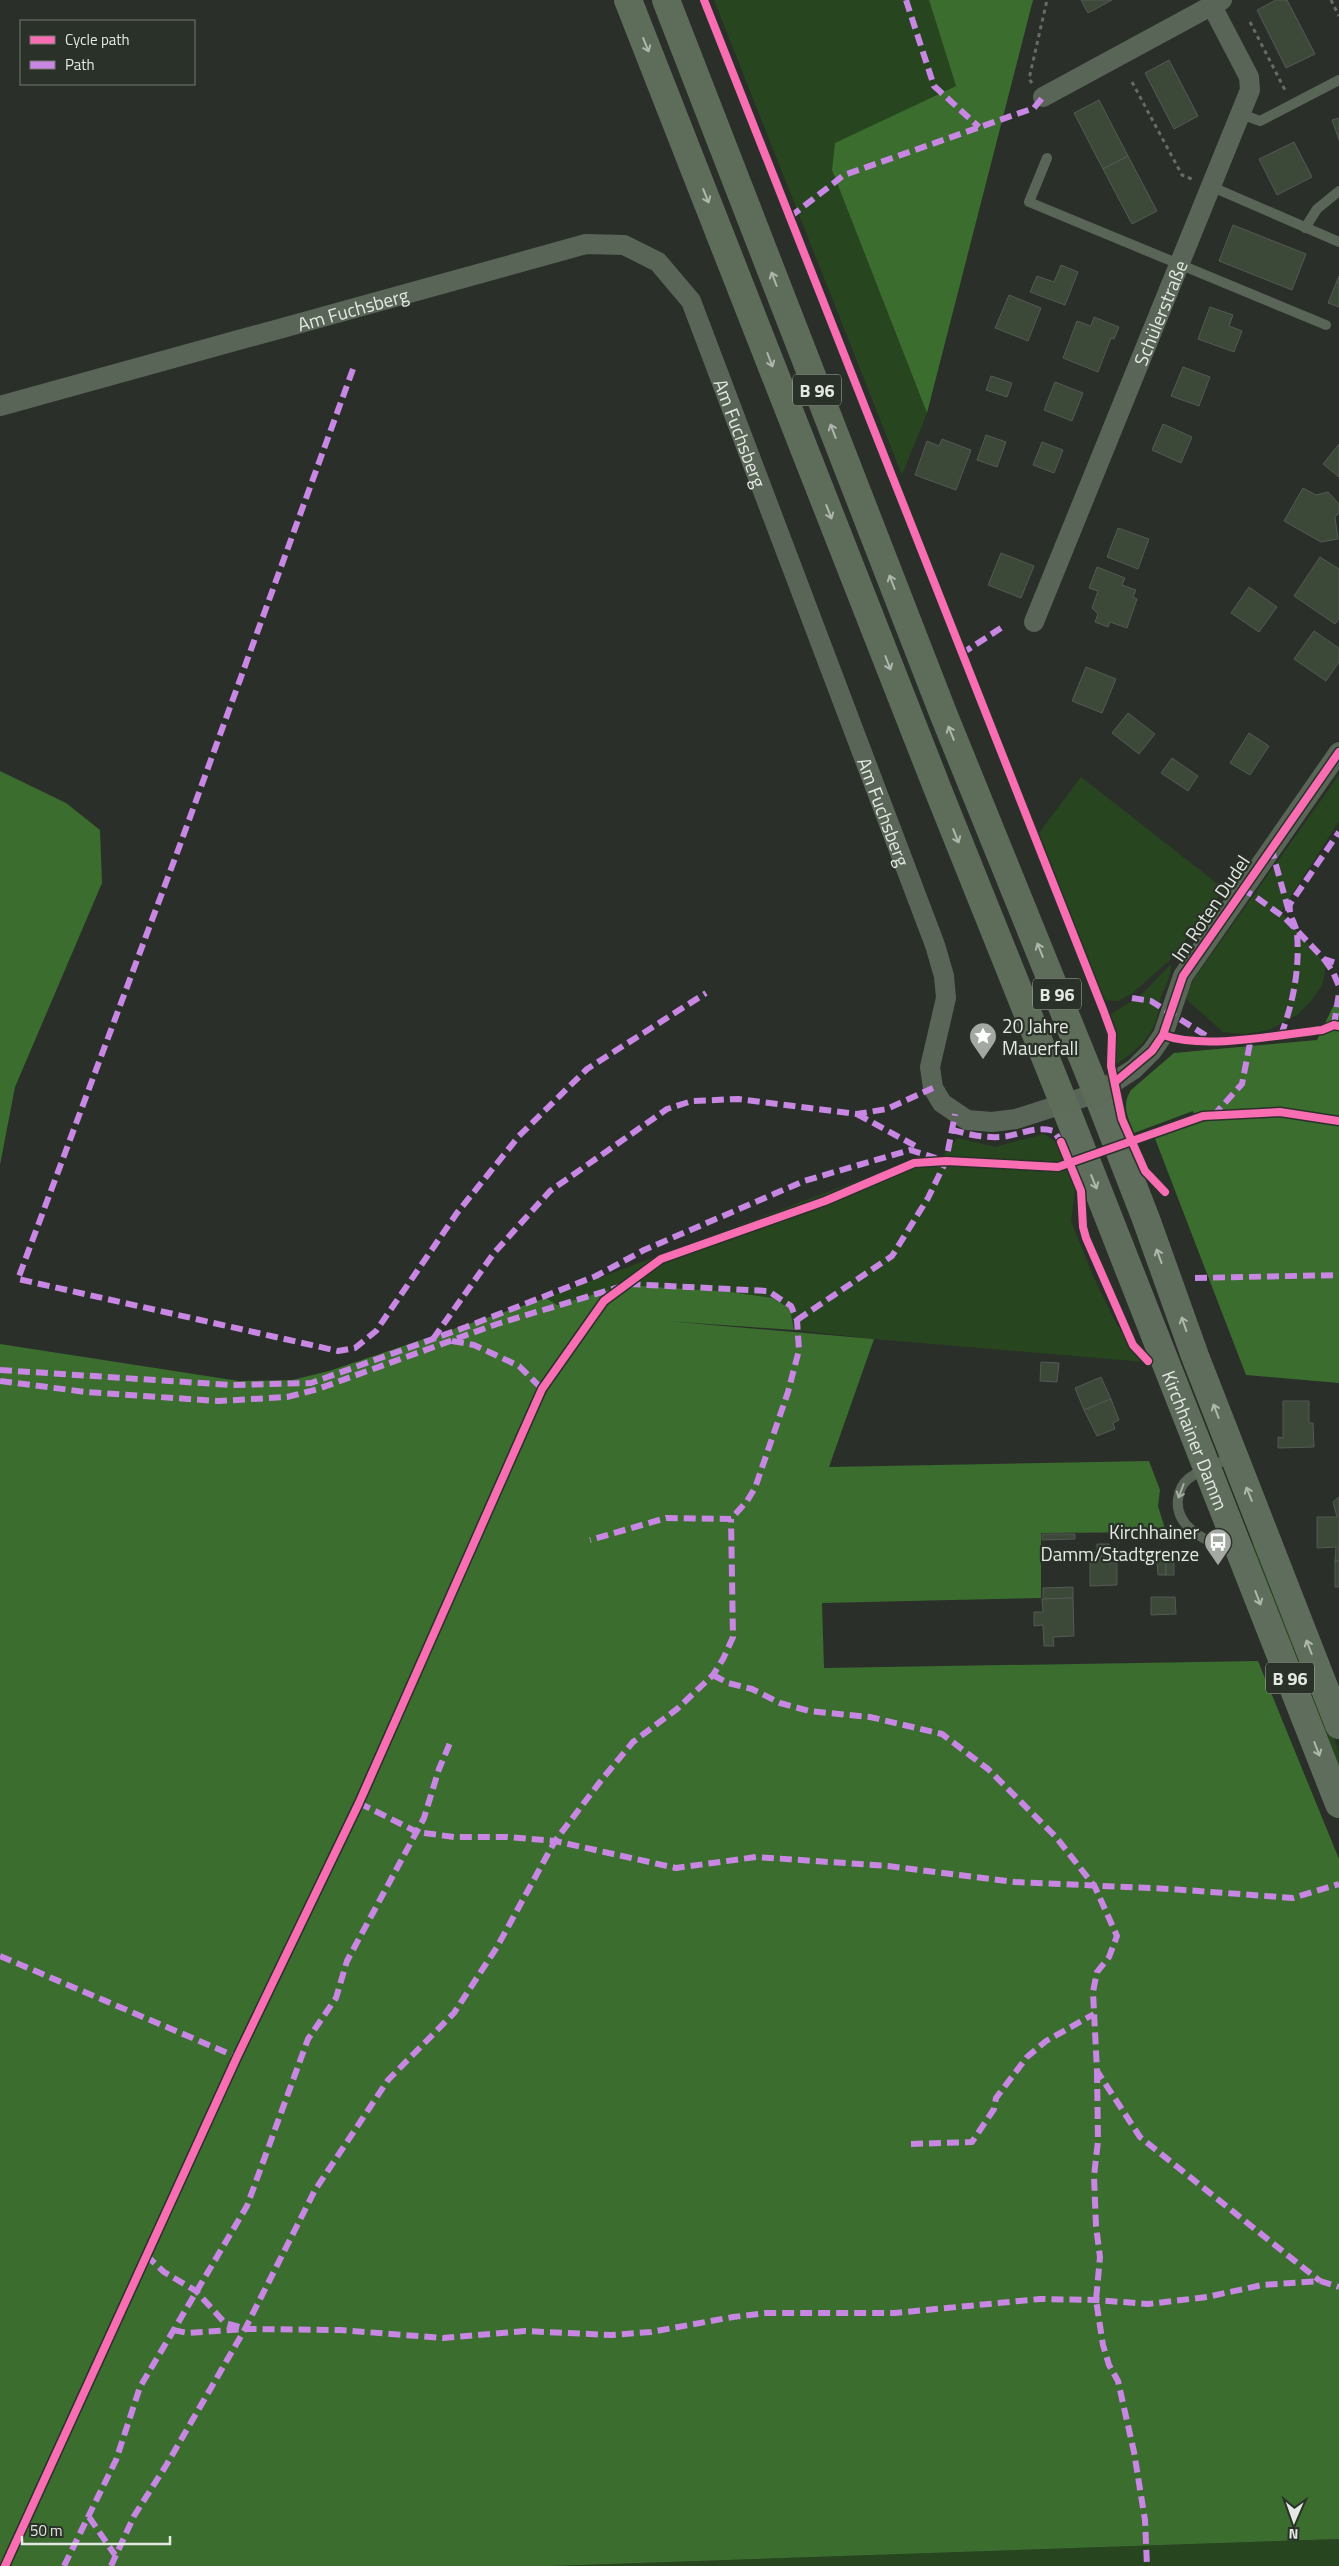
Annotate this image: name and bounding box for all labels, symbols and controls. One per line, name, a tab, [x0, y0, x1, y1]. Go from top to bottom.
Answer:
legend	[20, 20, 195, 85]
text: Cycle path	[65, 28, 130, 51]
one-way arrow	[642, 37, 651, 52]
text: Path	[65, 53, 95, 76]
one-way arrow	[702, 188, 711, 204]
street label: Schülerstraße	[1125, 255, 1194, 370]
one-way arrow	[769, 272, 778, 287]
street label: Am Fuchsberg	[294, 279, 412, 338]
one-way arrow	[766, 352, 775, 367]
street label: Am Fuchsberg	[707, 374, 775, 492]
road number: B 96	[793, 374, 841, 406]
one-way arrow	[828, 423, 837, 439]
one-way arrow	[825, 503, 834, 519]
one-way arrow	[887, 575, 896, 590]
one-way arrow	[884, 655, 893, 670]
one-way arrow	[946, 726, 955, 741]
street label: Am Fuchsberg	[851, 753, 918, 870]
one-way arrow	[952, 827, 961, 843]
street label: Im Roten Dudel	[1164, 849, 1256, 967]
one-way arrow	[1034, 943, 1044, 958]
road number: B 96	[1033, 979, 1081, 1010]
place label: 20 Jahre Mauerfall	[1002, 1011, 1078, 1062]
place icon: 20 Jahre Mauerfall	[968, 1021, 998, 1060]
one-way arrow	[1089, 1174, 1099, 1189]
one-way arrow	[1154, 1248, 1163, 1264]
one-way arrow	[1179, 1317, 1188, 1332]
street label: Kirchhainer Damm	[1155, 1366, 1237, 1514]
one-way arrow	[1211, 1404, 1220, 1419]
one-way arrow	[1175, 1484, 1185, 1499]
one-way arrow	[1244, 1487, 1253, 1502]
place label: Kirchhainer Damm/Stadtgrenze	[1040, 1517, 1199, 1568]
bus stop icon: Kirchhainer Damm/Stadtgrenze	[1203, 1527, 1233, 1566]
one-way arrow	[1254, 1589, 1263, 1605]
one-way arrow	[1304, 1640, 1313, 1655]
road number: B 96	[1266, 1662, 1314, 1694]
one-way arrow	[1313, 1741, 1323, 1756]
north arrow	[1269, 2496, 1319, 2546]
scale bar	[22, 2514, 170, 2546]
text: 50 m	[30, 2519, 63, 2542]
text: N	[1288, 2524, 1299, 2545]

